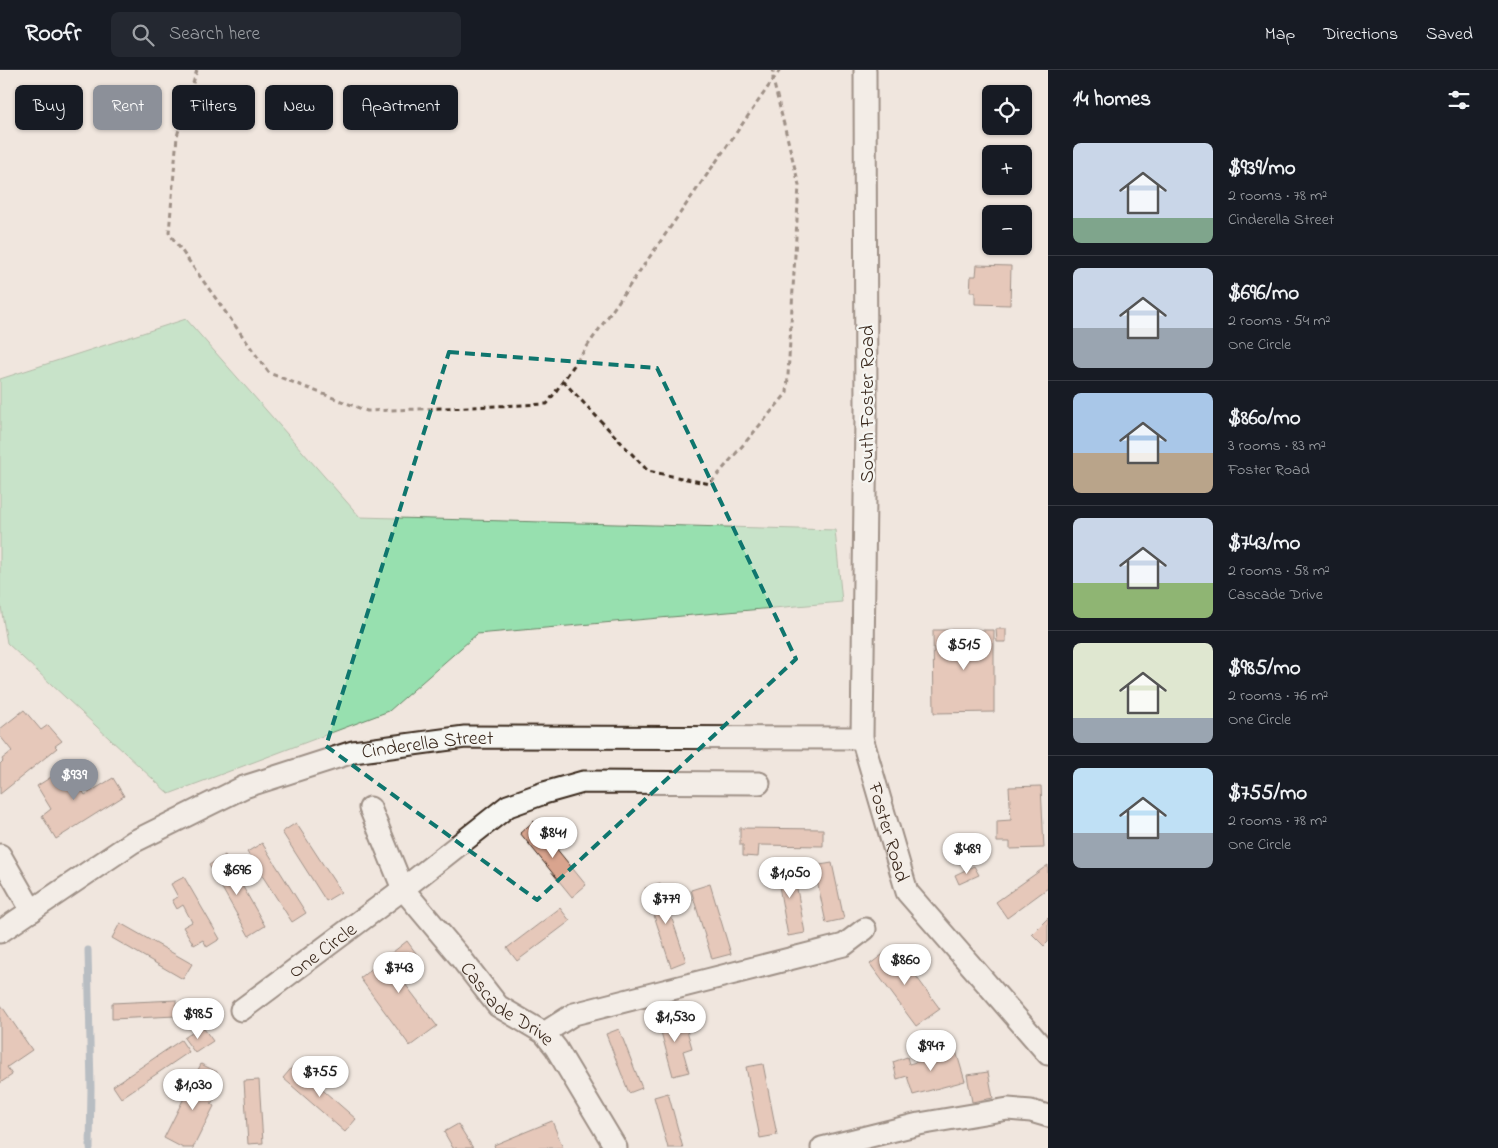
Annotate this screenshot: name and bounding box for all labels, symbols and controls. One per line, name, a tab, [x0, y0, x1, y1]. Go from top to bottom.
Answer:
search box	[111, 12, 461, 57]
text: Roofr	[25, 17, 81, 52]
icon: search	[129, 21, 157, 49]
text: Search here	[169, 21, 260, 48]
text: Map	[1265, 22, 1295, 48]
text: Directions	[1323, 22, 1398, 48]
text: Saved	[1426, 22, 1473, 48]
chip: Buy	[15, 85, 83, 130]
chip: Rent	[93, 85, 162, 130]
chip: Filters	[172, 85, 255, 130]
chip: New	[265, 85, 333, 130]
chip: Apartment	[343, 85, 458, 130]
map controls	[982, 85, 1032, 255]
button: locate	[982, 85, 1032, 135]
text: 14 homes	[1073, 85, 1151, 115]
icon: filters	[1445, 86, 1473, 114]
button: +	[982, 145, 1032, 195]
text: $939/mo	[1228, 154, 1296, 184]
icon: home	[1113, 163, 1173, 223]
text: 2 rooms · 78 m²	[1228, 184, 1327, 208]
button: −	[982, 205, 1032, 255]
text: Cinderella Street	[1228, 208, 1334, 232]
text: $696/mo	[1228, 279, 1299, 309]
icon: home	[1113, 288, 1173, 348]
text: 2 rooms · 54 m²	[1228, 309, 1330, 333]
street label: South Foster Road	[854, 325, 883, 483]
text: One Circle	[1228, 333, 1291, 357]
text: $860/mo	[1228, 404, 1301, 434]
icon: home	[1113, 413, 1173, 473]
text: 3 rooms · 83 m²	[1228, 434, 1326, 458]
text: Foster Road	[1228, 458, 1310, 482]
text: $743/mo	[1228, 529, 1300, 559]
icon: home	[1113, 538, 1173, 598]
text: 2 rooms · 58 m²	[1228, 559, 1330, 583]
text: Cascade Drive	[1228, 583, 1323, 607]
pin: $515	[934, 628, 994, 671]
text: $515	[947, 633, 981, 657]
text: $985/mo	[1228, 654, 1301, 684]
icon: home	[1113, 663, 1173, 723]
text: 2 rooms · 76 m²	[1228, 684, 1328, 708]
text: One Circle	[1228, 708, 1291, 732]
street label: Cinderella Street	[360, 725, 494, 768]
pin: $939	[44, 758, 104, 801]
text: $939	[61, 763, 87, 787]
street label: Foster Road	[859, 779, 915, 886]
text: $755/mo	[1228, 779, 1307, 809]
icon: home	[1113, 788, 1173, 848]
text: 2 rooms · 78 m²	[1228, 809, 1327, 833]
pin: $841	[523, 816, 583, 859]
text: $841	[539, 821, 567, 845]
pin: $489	[937, 832, 997, 875]
text: One Circle	[1228, 833, 1291, 857]
text: $489	[953, 837, 981, 861]
pin: $696	[207, 854, 267, 896]
pin: $1,050	[749, 856, 831, 899]
text: $696	[223, 858, 251, 882]
text: $1,050	[770, 861, 810, 885]
pin: $779	[636, 882, 696, 925]
text: $779	[652, 887, 680, 911]
street label: One Circle	[283, 916, 364, 987]
pin: $860	[875, 944, 935, 986]
text: $860	[890, 948, 920, 972]
pin: $743	[369, 952, 429, 994]
text: $743	[384, 956, 414, 980]
street label: Cascade Drive	[452, 956, 561, 1053]
pin: $985	[168, 998, 228, 1040]
pin: $1,530	[634, 1000, 716, 1043]
text: $985	[183, 1002, 213, 1026]
text: $1,530	[655, 1005, 695, 1029]
pin: $947	[901, 1030, 961, 1072]
text: $947	[917, 1034, 945, 1058]
pin: $755	[290, 1056, 350, 1098]
text: $755	[303, 1060, 337, 1084]
pin: $1,030	[152, 1068, 234, 1111]
text: $1,030	[174, 1073, 212, 1097]

